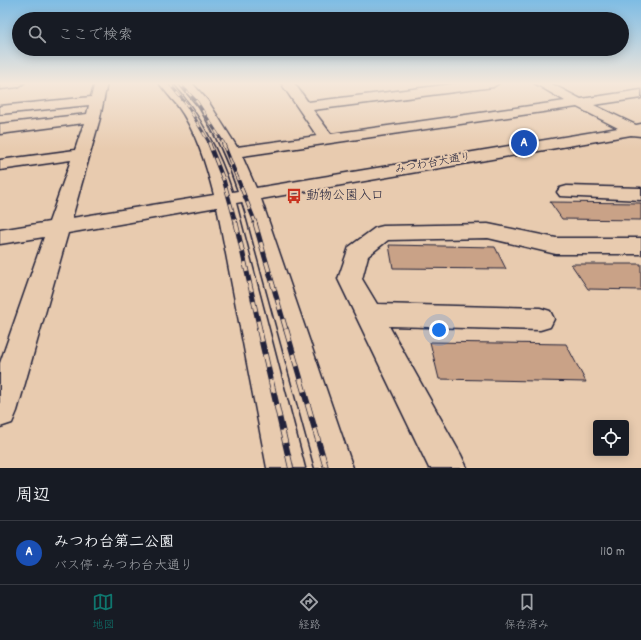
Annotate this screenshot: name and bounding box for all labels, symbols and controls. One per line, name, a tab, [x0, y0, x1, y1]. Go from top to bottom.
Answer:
search box	[12, 12, 629, 56]
icon: search	[26, 23, 48, 45]
text: ここで検索	[58, 25, 133, 47]
pin: A	[511, 128, 537, 158]
street label: みつわ台大通り	[394, 149, 472, 179]
bus stop icon: 動物公園入口	[285, 187, 303, 205]
place label: 動物公園入口	[306, 187, 384, 206]
your location	[429, 320, 449, 340]
map controls	[593, 420, 629, 456]
button: locate	[593, 420, 629, 456]
text: 周辺	[16, 485, 50, 509]
text: みつわ台第二公園	[54, 532, 174, 554]
text: A	[25, 543, 33, 562]
text: 110 m	[600, 543, 625, 562]
text: バス停 · みつわ台大通り	[54, 557, 193, 576]
tab: 地図	[92, 591, 114, 634]
tab: 経路	[298, 591, 320, 634]
tab: 保存済み	[505, 591, 549, 634]

